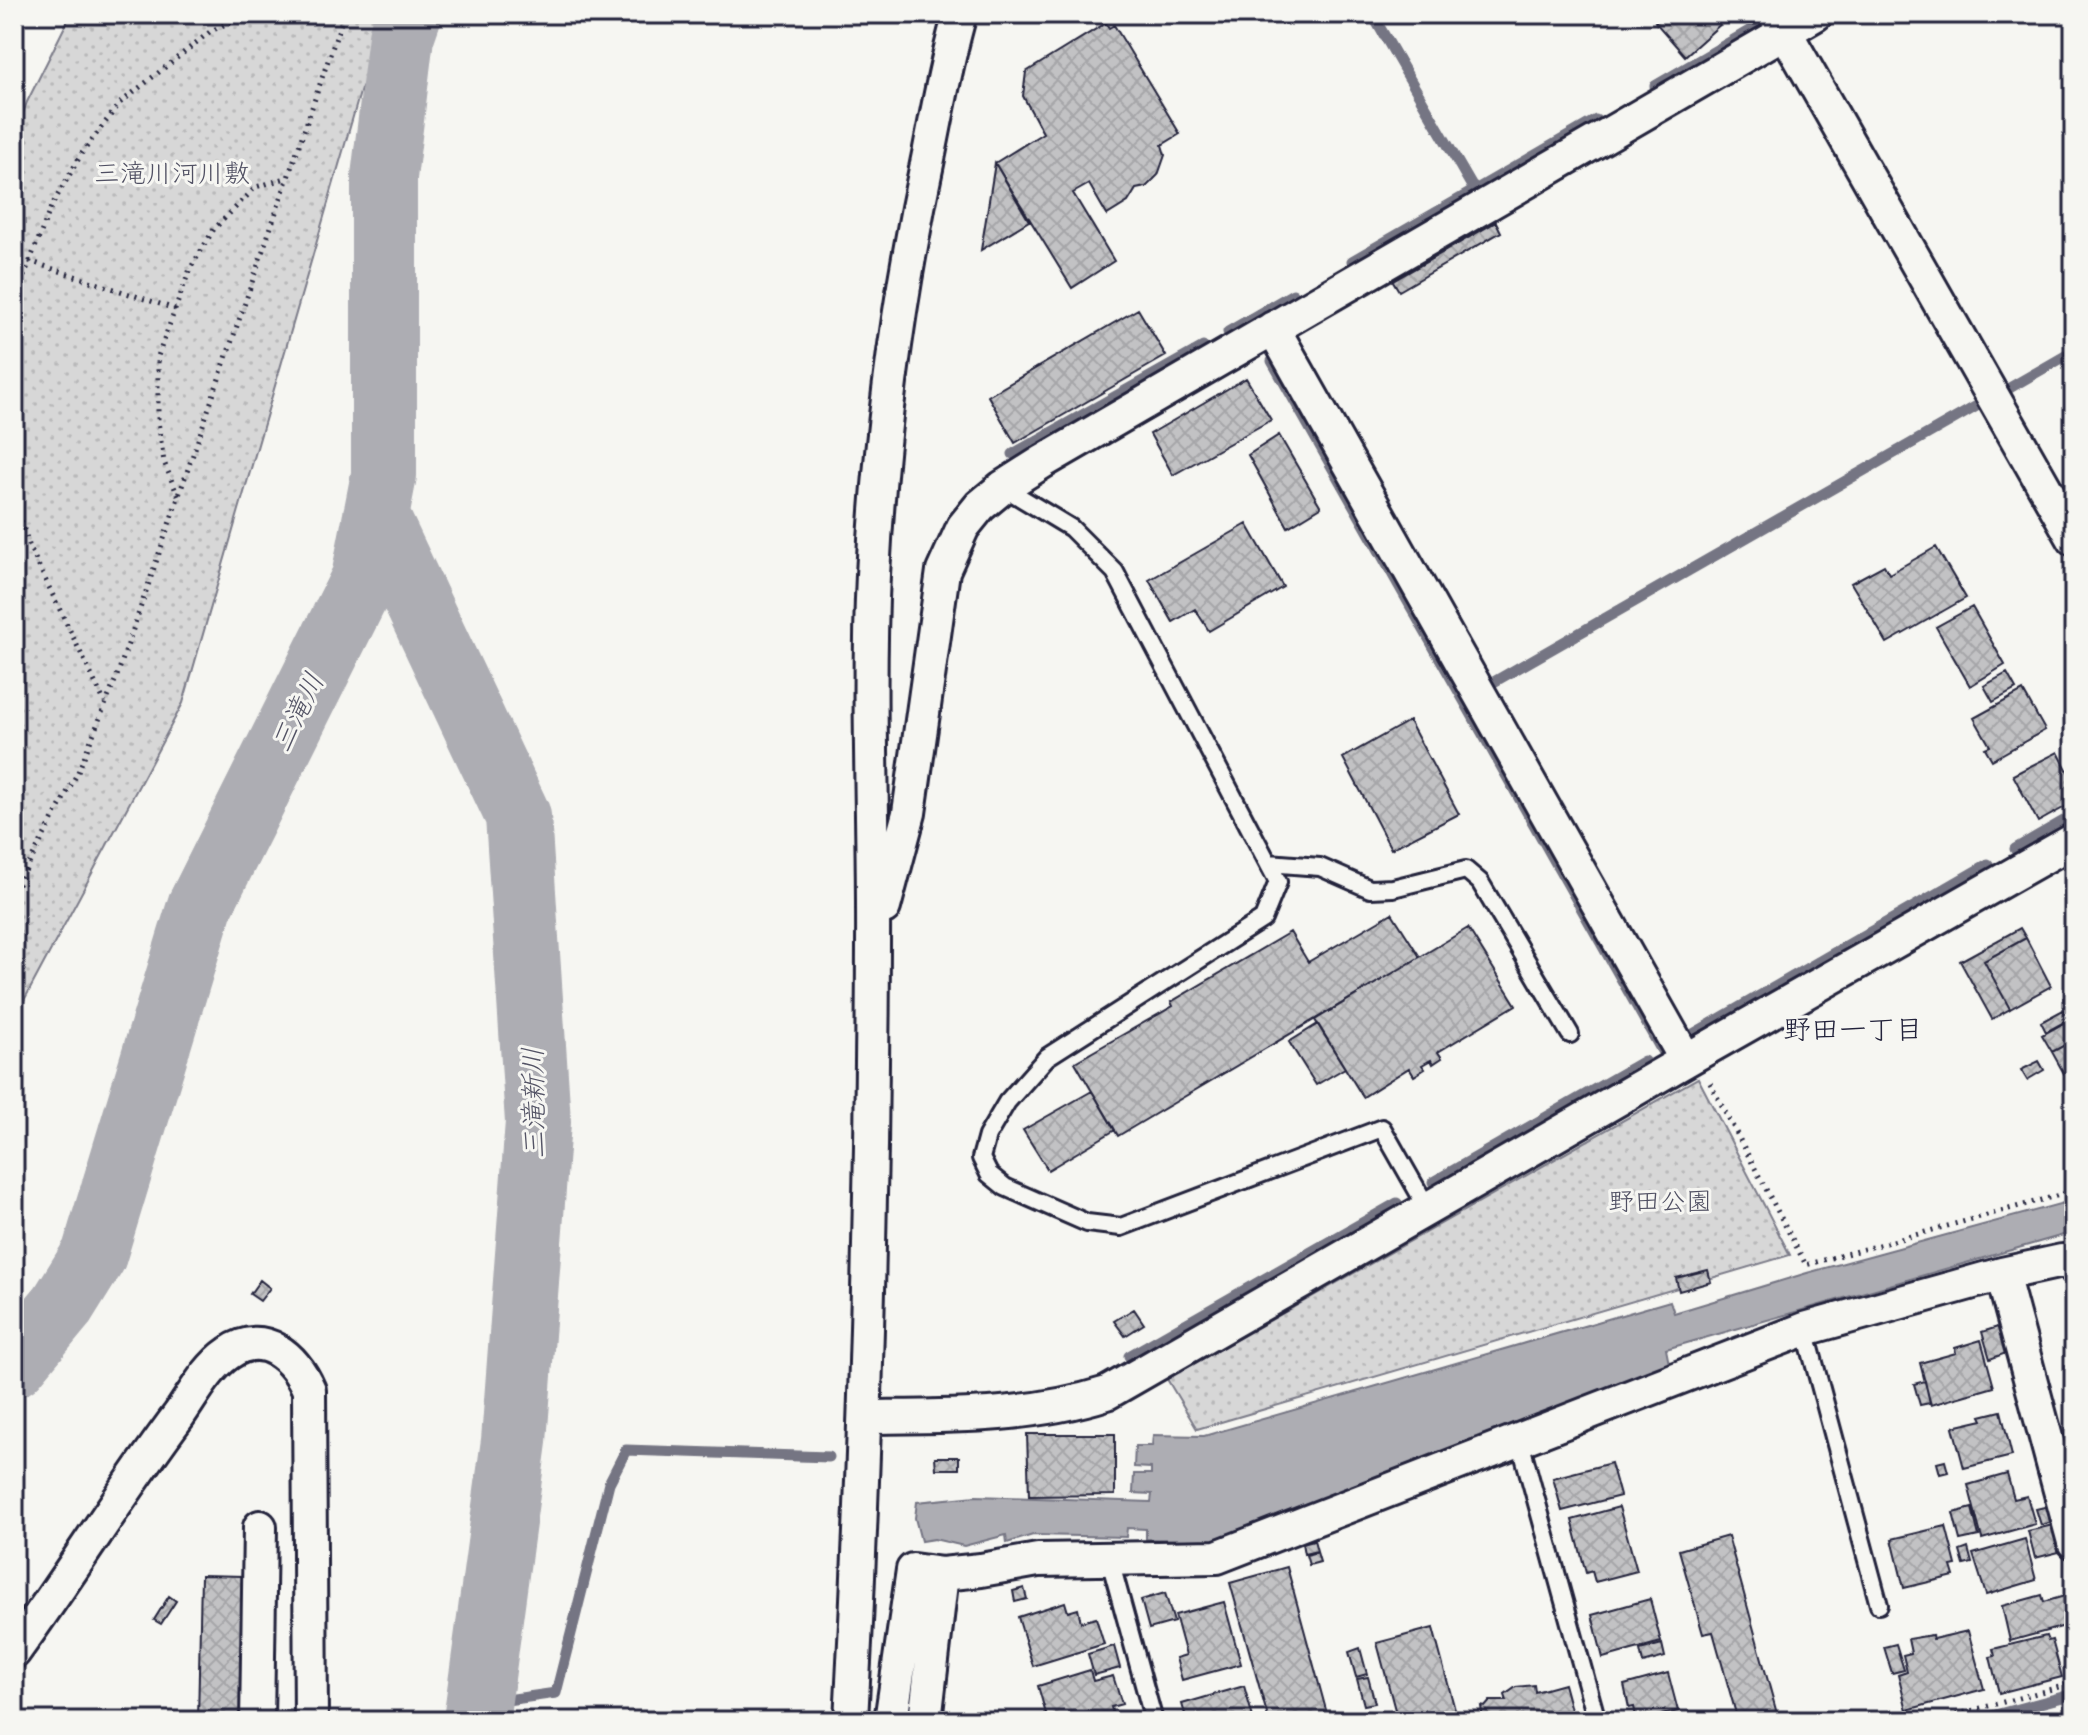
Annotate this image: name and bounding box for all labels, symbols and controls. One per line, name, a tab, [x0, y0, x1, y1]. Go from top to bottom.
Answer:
park label: 三滝川河川敷	[94, 154, 250, 196]
water label: 三滝川	[261, 665, 338, 761]
district label: 野田一丁目	[1783, 1009, 1923, 1054]
water label: 三滝新川	[512, 1047, 559, 1159]
park label: 野田公園	[1608, 1182, 1712, 1224]

